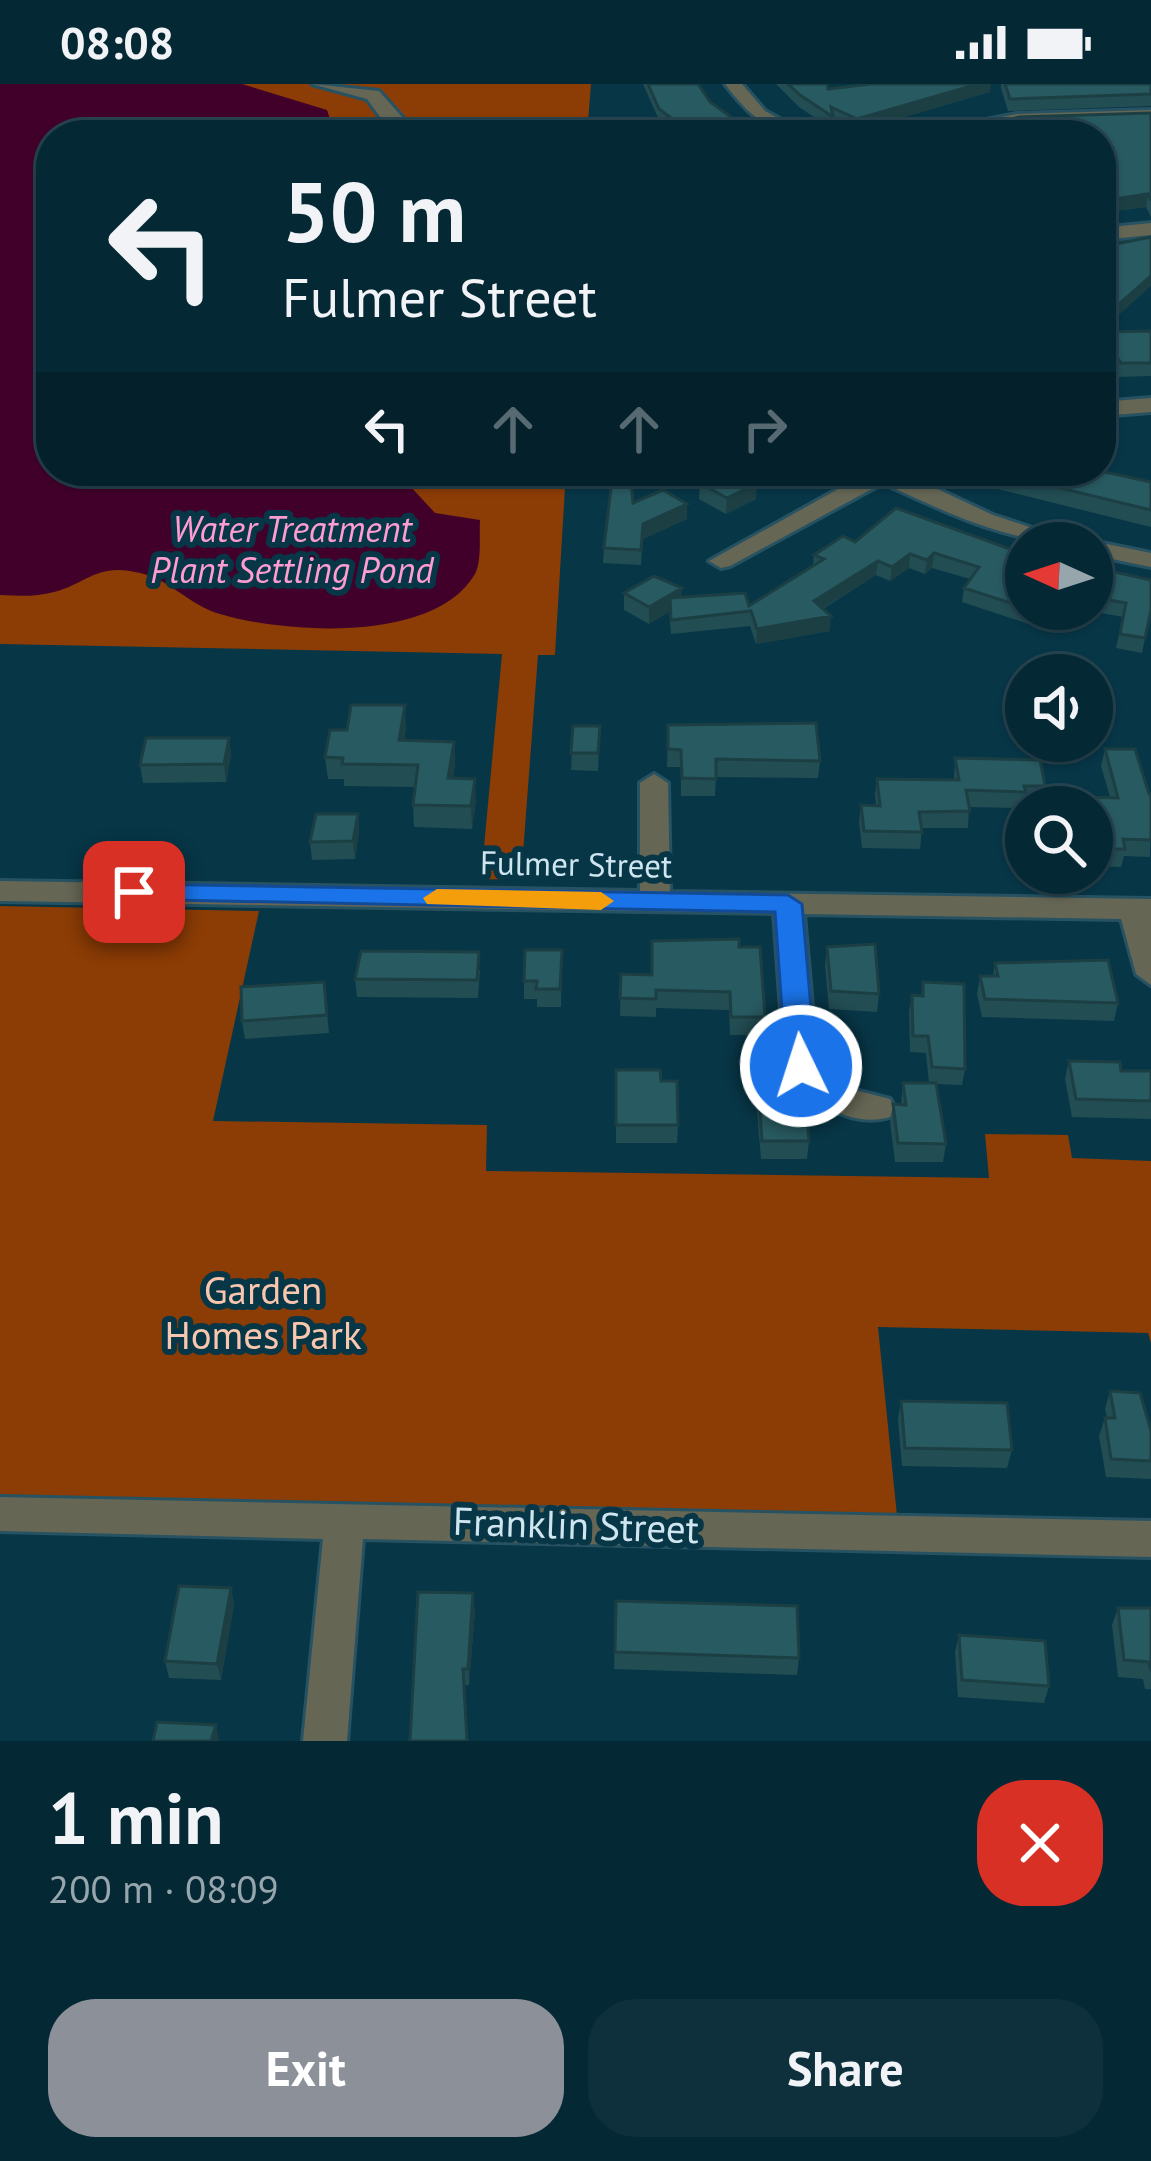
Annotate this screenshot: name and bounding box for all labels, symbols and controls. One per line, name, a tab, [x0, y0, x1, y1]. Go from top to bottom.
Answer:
text: 08:08	[60, 13, 174, 71]
text: 50 m	[282, 156, 466, 265]
icon: left	[84, 168, 240, 324]
text: Fulmer Street	[282, 262, 597, 332]
icon: left	[354, 396, 420, 462]
icon: ahead	[480, 396, 546, 462]
icon: ahead	[606, 396, 672, 462]
icon: right	[732, 396, 798, 462]
water label: Water Treatment Plant Settling Pond	[150, 505, 435, 593]
north arrow	[1005, 522, 1113, 630]
map controls	[1005, 522, 1113, 894]
button: sound	[1005, 654, 1113, 762]
button: search	[1005, 786, 1113, 894]
street label: Fulmer Street	[479, 840, 673, 887]
pin	[83, 841, 185, 943]
icon: arrive	[101, 859, 167, 925]
position arrow	[738, 1003, 864, 1129]
park label: Garden Homes Park	[164, 1264, 362, 1360]
street label: Franklin Street	[452, 1495, 700, 1554]
text: 1 min	[48, 1771, 224, 1864]
button: close	[977, 1780, 1103, 1906]
text: 200 m · 08:09	[48, 1863, 279, 1914]
button: Exit	[48, 1999, 564, 2137]
button: Share	[588, 1999, 1103, 2137]

